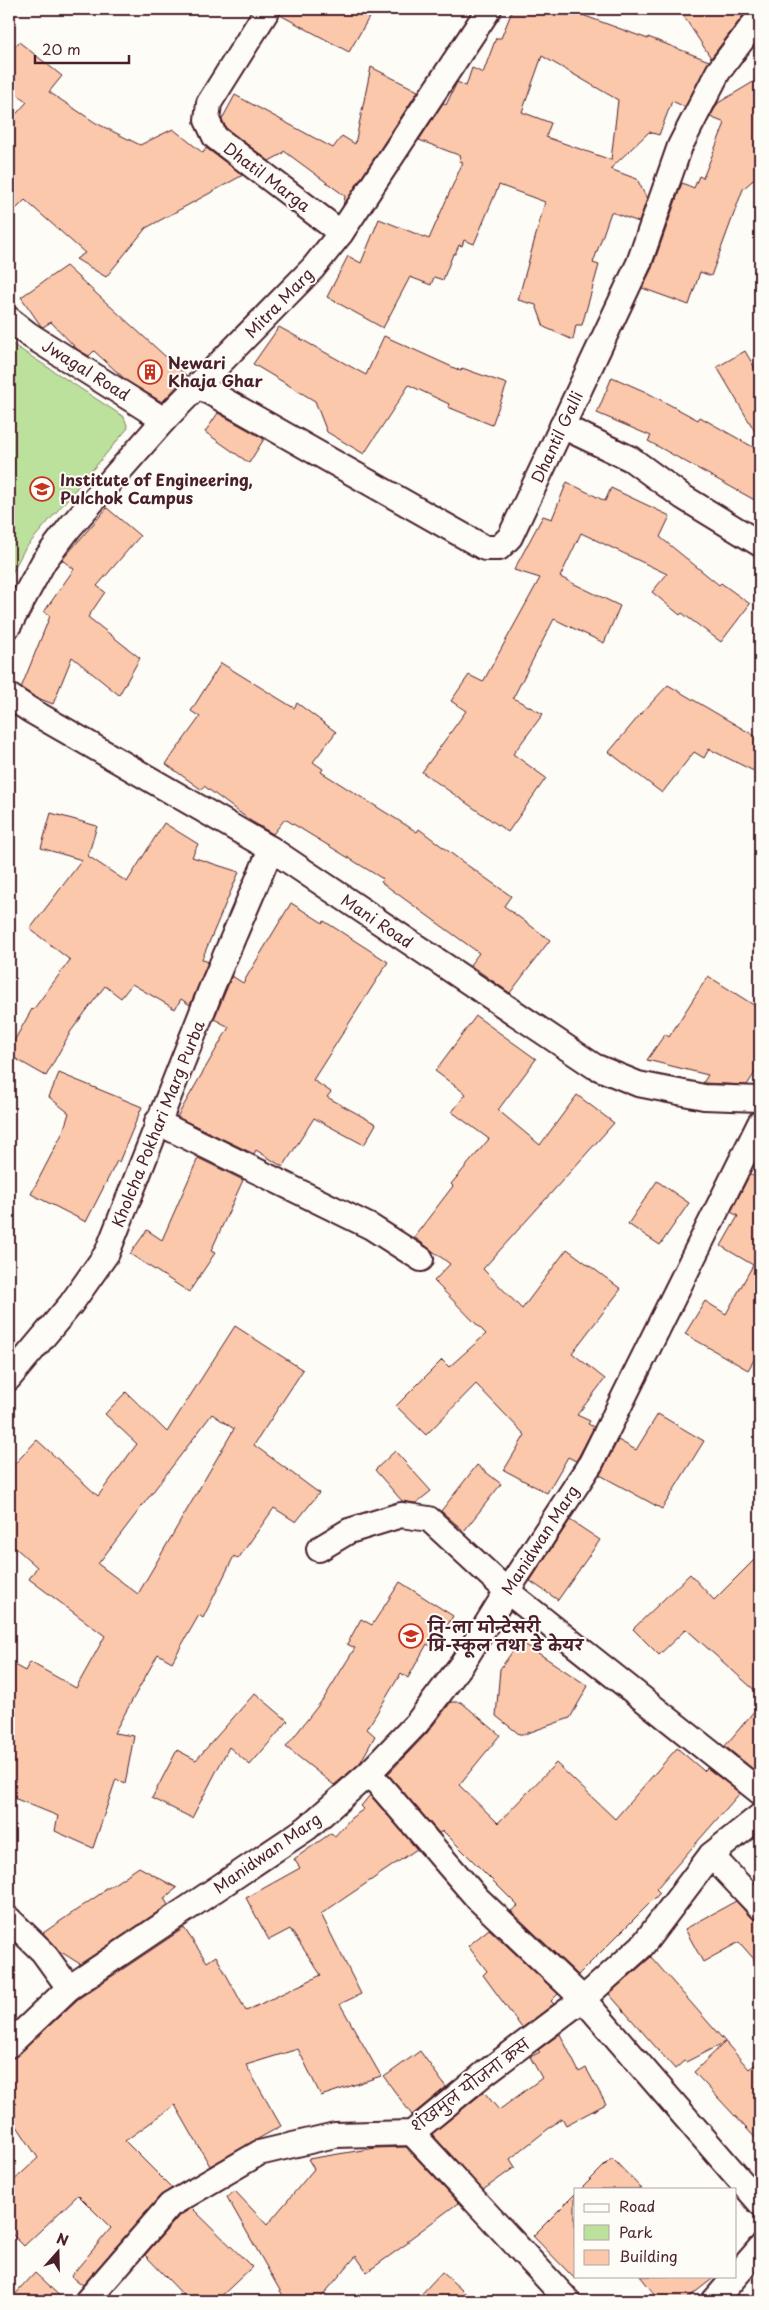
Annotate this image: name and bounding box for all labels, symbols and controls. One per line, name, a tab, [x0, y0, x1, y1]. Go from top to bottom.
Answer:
scale bar	[35, 32, 129, 64]
text: 20 m	[42, 37, 81, 60]
street label: Dhatil Marga	[219, 136, 316, 217]
street label: Mitra Marg	[239, 262, 318, 343]
street label: Jwagal Road	[38, 333, 135, 406]
place label: Newari Khaja Ghar	[168, 350, 264, 392]
building icon: Newari Khaja Ghar	[137, 359, 163, 385]
street label: Dhantil Galli	[524, 387, 588, 486]
place label: Institute of Engineering, Pulchok Campus	[60, 467, 253, 509]
school or university icon: Institute of Engineering, Pulchok Campus	[29, 476, 55, 502]
street label: Mani Road	[337, 887, 418, 953]
street label: Kholcha Pokhari Marg Purba	[105, 1017, 210, 1231]
street label: Manidwan Marg	[495, 1480, 584, 1599]
place label: नि-ला मोन्टेसरी प्रि-स्कूल तथा डे केयर	[426, 1614, 585, 1658]
school or university icon: नि-ला मोन्टेसरी प्रि-स्कूल तथा डे केयर	[398, 1623, 424, 1649]
street label: Manidwan Marg	[208, 1806, 325, 1898]
street label: शंखमुल योजना क्रस	[405, 2031, 536, 2139]
legend	[574, 2188, 736, 2278]
text: Road	[619, 2194, 655, 2217]
text: Park	[619, 2220, 653, 2243]
north arrow	[32, 2228, 82, 2278]
text: N	[54, 2228, 71, 2251]
text: Building	[619, 2244, 678, 2267]

